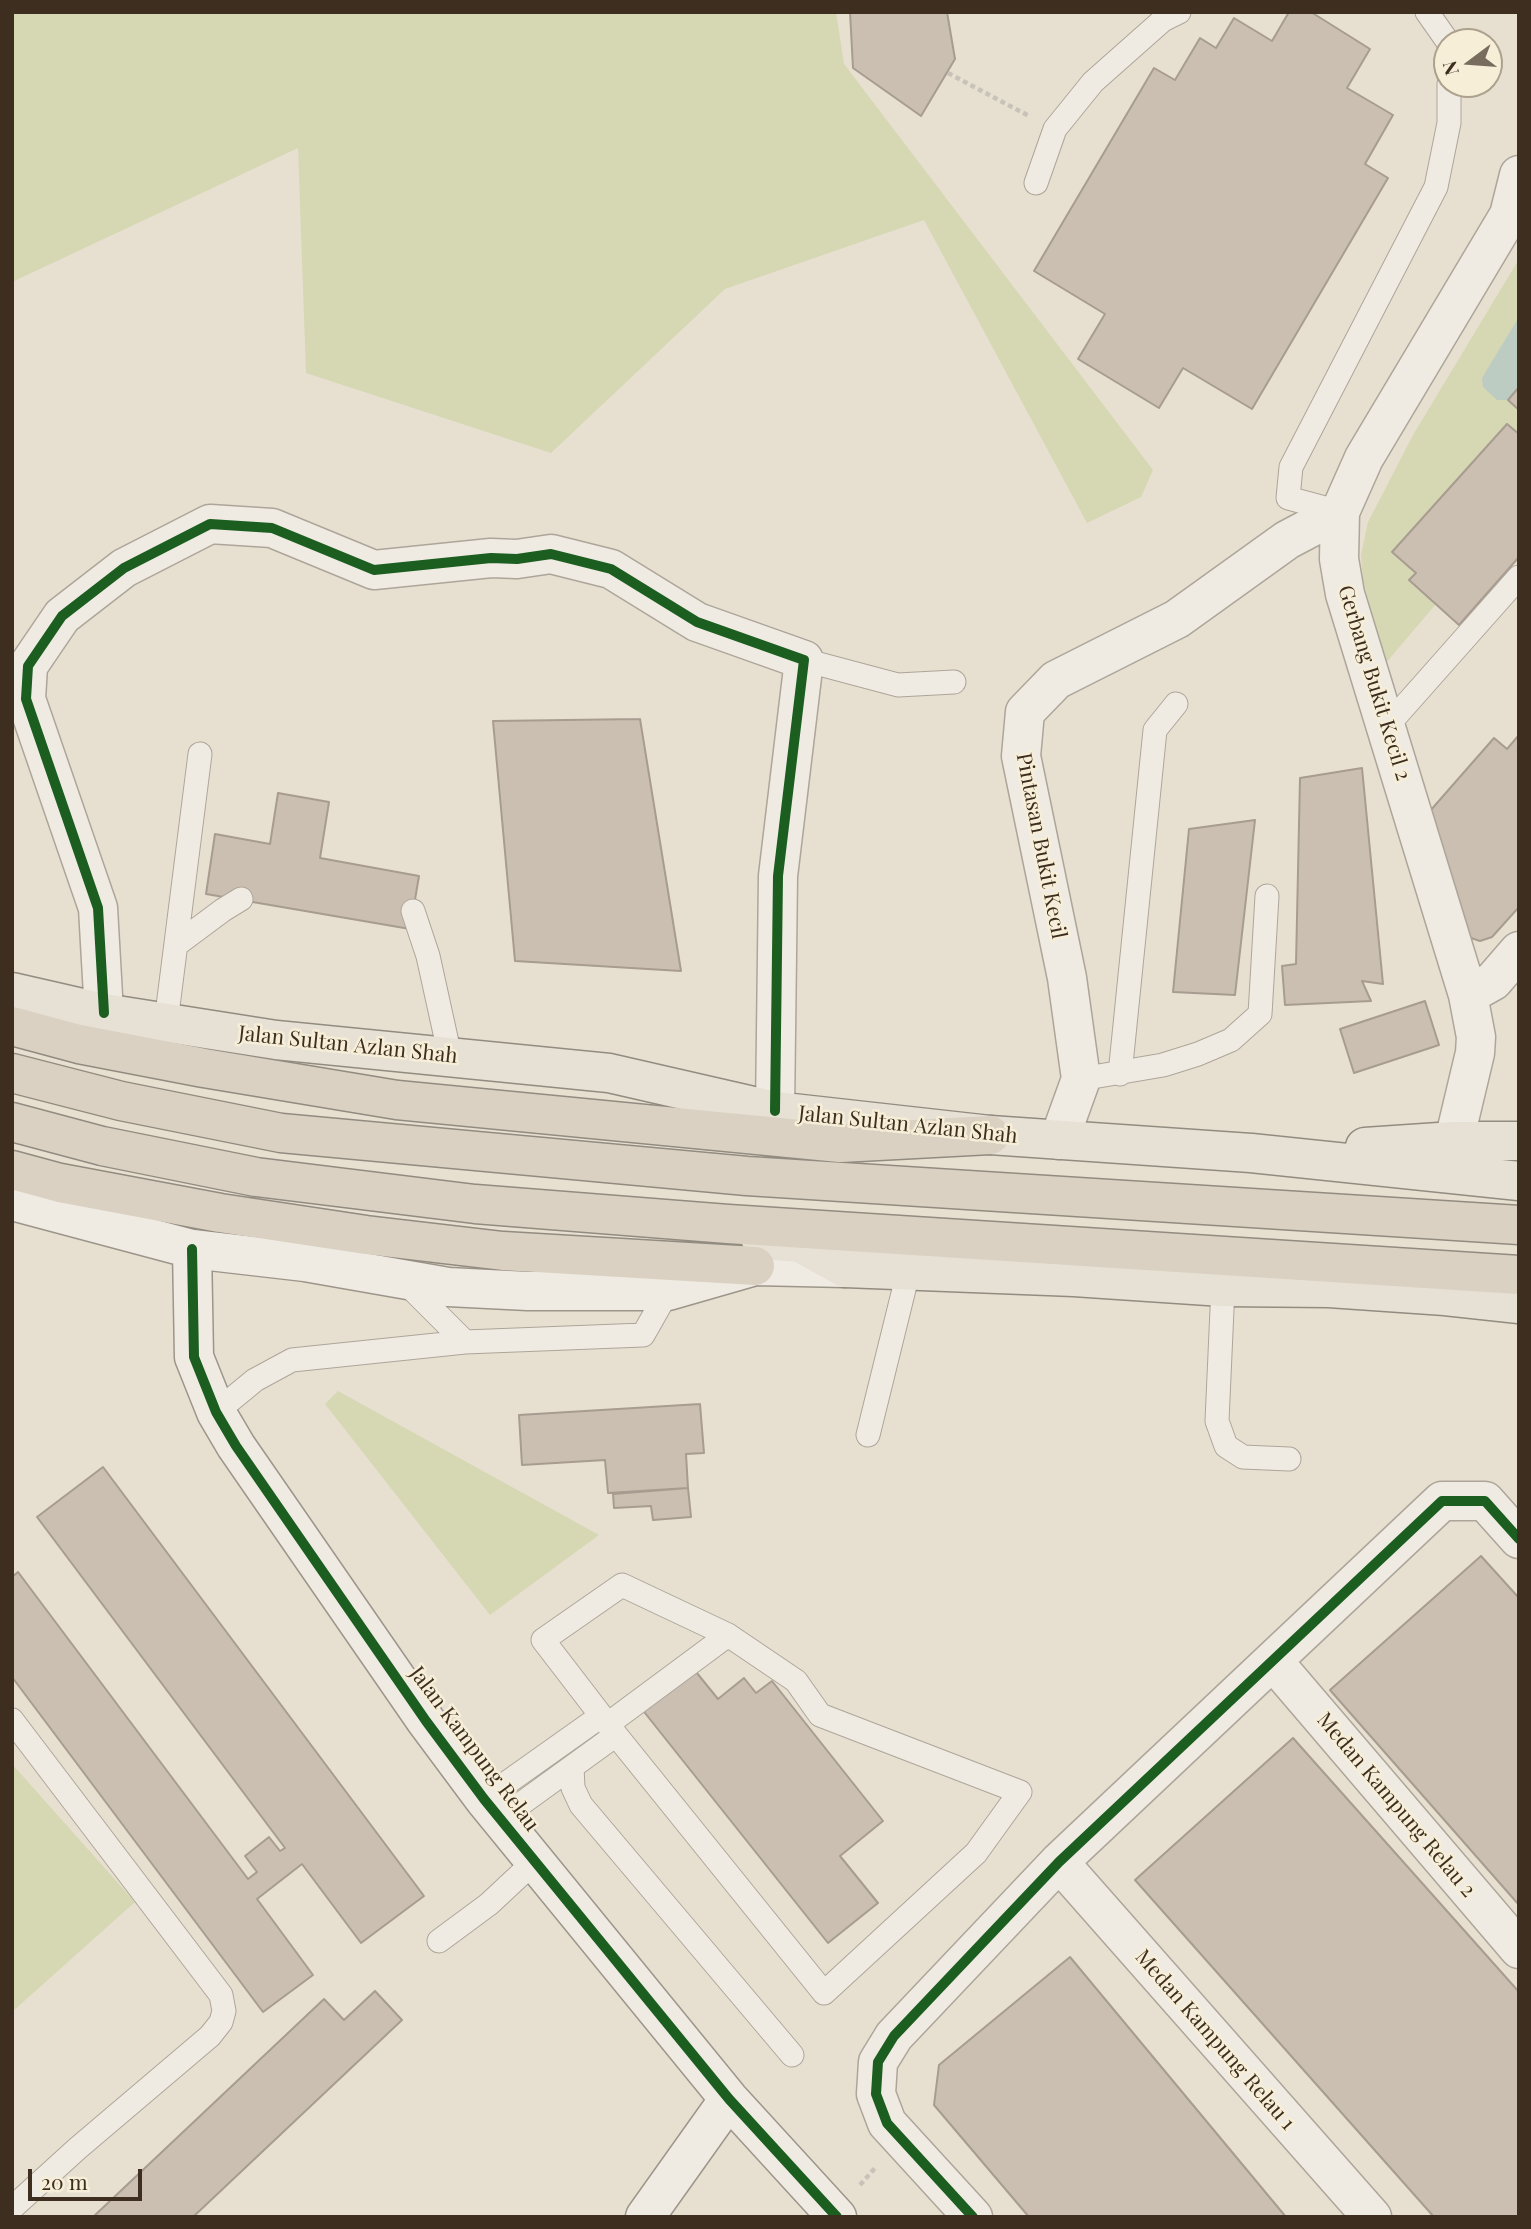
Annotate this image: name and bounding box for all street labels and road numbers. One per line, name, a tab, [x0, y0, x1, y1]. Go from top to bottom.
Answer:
street label: Gerbang Bukit Kecil 2	[1332, 582, 1416, 784]
street label: Pintasan Bukit Kecil	[1011, 751, 1071, 941]
street label: Jalan Sultan Azlan Shah	[237, 1021, 459, 1069]
street label: Jalan Sultan Azlan Shah	[797, 1101, 1019, 1149]
street label: Jalan Kampung Relau	[404, 1662, 544, 1836]
street label: Medan Kampung Relau 2	[1311, 1708, 1481, 1902]
street label: Medan Kampung Relau 1	[1130, 1945, 1300, 2135]

